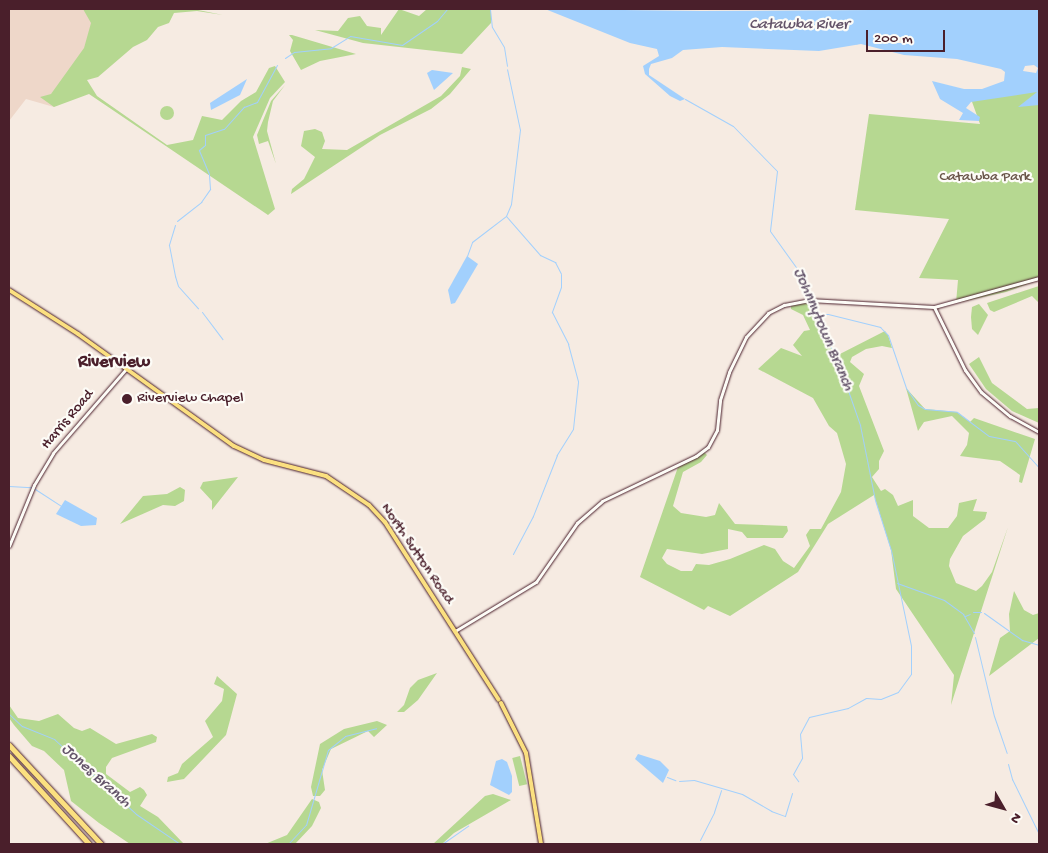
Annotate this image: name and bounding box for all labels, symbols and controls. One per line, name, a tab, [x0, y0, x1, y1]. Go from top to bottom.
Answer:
water label: Catawba River	[749, 16, 849, 36]
scale bar	[868, 20, 947, 52]
text: 200 m	[874, 30, 913, 48]
park label: Catawba Park	[940, 169, 1030, 187]
water label: Johnnytown Branch	[787, 266, 857, 394]
district label: Riverview	[78, 352, 150, 374]
street label: Harris Road	[38, 386, 98, 454]
place label: Riverview Chapel	[137, 390, 244, 408]
marker: Riverview Chapel	[121, 393, 133, 405]
street label: North Sutton Road	[377, 500, 457, 608]
water label: Jones Branch	[56, 741, 134, 813]
north arrow	[978, 783, 1028, 833]
text: N	[1006, 809, 1025, 826]

